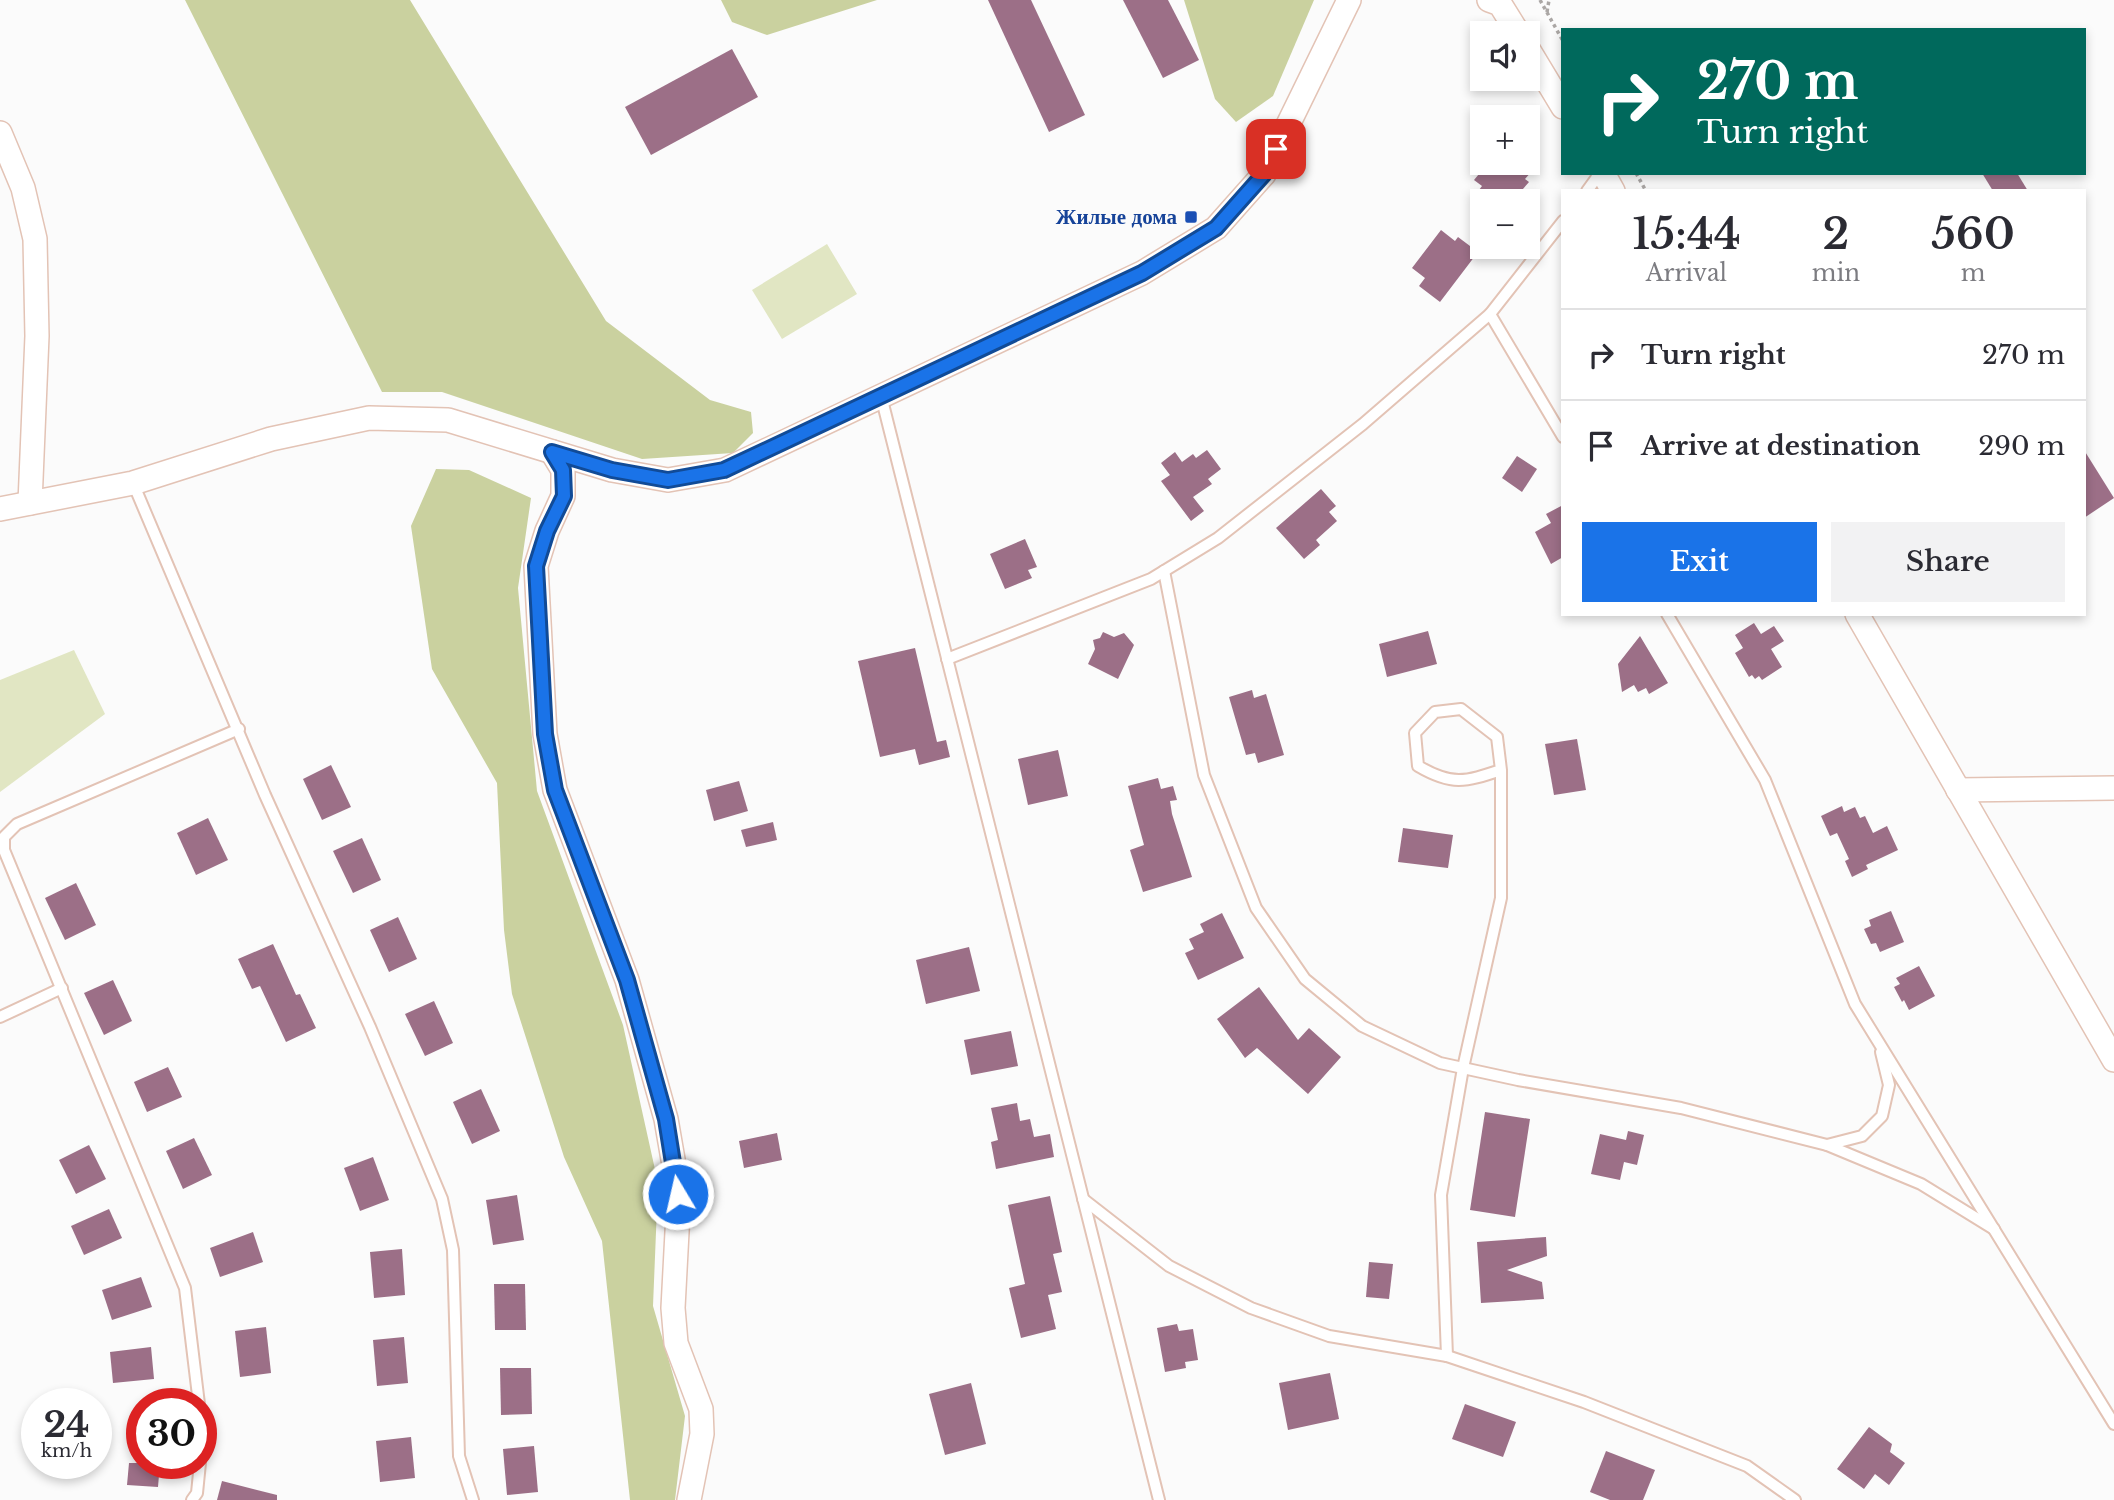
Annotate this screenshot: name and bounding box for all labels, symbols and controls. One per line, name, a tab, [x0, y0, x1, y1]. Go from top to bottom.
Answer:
map controls	[1470, 21, 1540, 259]
button: sound	[1470, 21, 1540, 91]
text: 270 m	[1697, 51, 1858, 112]
icon: right	[1582, 56, 1673, 147]
button: +	[1470, 105, 1540, 175]
text: Turn right	[1697, 112, 1868, 152]
pin	[1246, 119, 1306, 179]
icon: arrive	[1257, 130, 1295, 168]
button: −	[1470, 189, 1540, 259]
place label: Жилые дома	[1056, 204, 1177, 230]
text: 15:44	[1632, 208, 1741, 260]
text: 2	[1823, 208, 1849, 260]
text: 560	[1931, 208, 2015, 260]
marker: Жилые дома	[1183, 209, 1199, 225]
text: Arrival	[1646, 259, 1727, 287]
text: min	[1812, 259, 1860, 287]
text: m	[1961, 259, 1985, 287]
icon: right	[1582, 336, 1620, 374]
text: Turn right	[1641, 339, 1786, 371]
text: 270 m	[1982, 339, 2065, 371]
icon: arrive	[1582, 427, 1620, 465]
text: Arrive at destination	[1641, 430, 1921, 462]
text: 290 m	[1978, 430, 2065, 462]
button: Exit	[1582, 522, 1817, 602]
button: Share	[1831, 522, 2065, 602]
position arrow	[641, 1157, 715, 1231]
speed limit sign: 30	[126, 1388, 217, 1479]
text: 24	[43, 1403, 90, 1446]
text: km/h	[41, 1440, 92, 1462]

